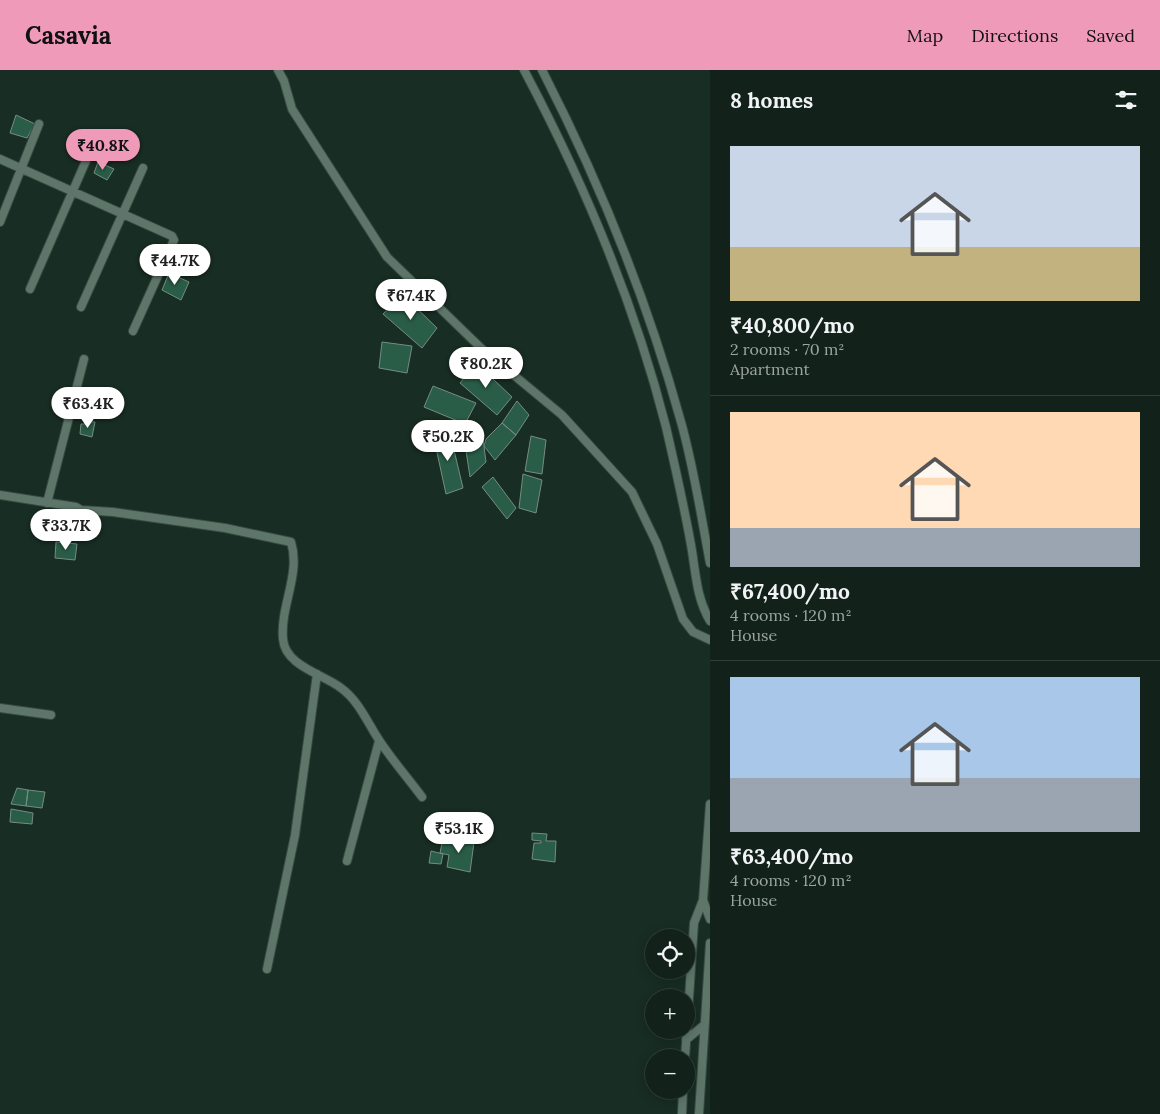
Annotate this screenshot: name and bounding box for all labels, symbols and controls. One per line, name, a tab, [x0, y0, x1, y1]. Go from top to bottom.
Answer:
text: Casavia	[25, 20, 111, 51]
text: Map	[907, 24, 943, 47]
text: Directions	[971, 24, 1058, 47]
text: Saved	[1086, 24, 1135, 47]
icon: filters	[1112, 86, 1140, 114]
text: 8 homes	[730, 87, 813, 114]
pin: ₹40.8K	[62, 128, 144, 171]
text: ₹40.8K	[77, 135, 129, 155]
icon: home	[890, 179, 980, 269]
pin: ₹44.7K	[134, 244, 216, 286]
text: ₹44.7K	[151, 250, 199, 270]
pin: ₹67.4K	[370, 278, 452, 321]
text: ₹67.4K	[387, 285, 435, 305]
text: ₹40,800/mo	[730, 312, 854, 339]
text: 2 rooms · 70 m²	[730, 339, 844, 359]
pin: ₹80.2K	[445, 346, 527, 389]
text: ₹80.2K	[460, 353, 512, 373]
text: Apartment	[730, 359, 810, 379]
pin: ₹63.4K	[47, 386, 129, 429]
text: ₹63.4K	[62, 393, 114, 413]
pin: ₹50.2K	[407, 420, 489, 462]
text: ₹50.2K	[422, 426, 474, 446]
icon: home	[890, 444, 980, 534]
pin: ₹33.7K	[25, 508, 107, 551]
text: ₹33.7K	[41, 515, 91, 535]
text: ₹67,400/mo	[730, 578, 850, 605]
text: 4 rooms · 120 m²	[730, 605, 852, 625]
text: House	[730, 625, 777, 645]
icon: home	[890, 709, 980, 799]
pin: ₹53.1K	[418, 812, 500, 854]
text: ₹53.1K	[435, 818, 483, 838]
text: ₹63,400/mo	[730, 843, 853, 870]
text: 4 rooms · 120 m²	[730, 870, 852, 890]
text: House	[730, 890, 777, 910]
map controls	[645, 929, 695, 1099]
button: locate	[645, 929, 695, 979]
button: +	[645, 989, 695, 1039]
button: −	[645, 1049, 695, 1099]

